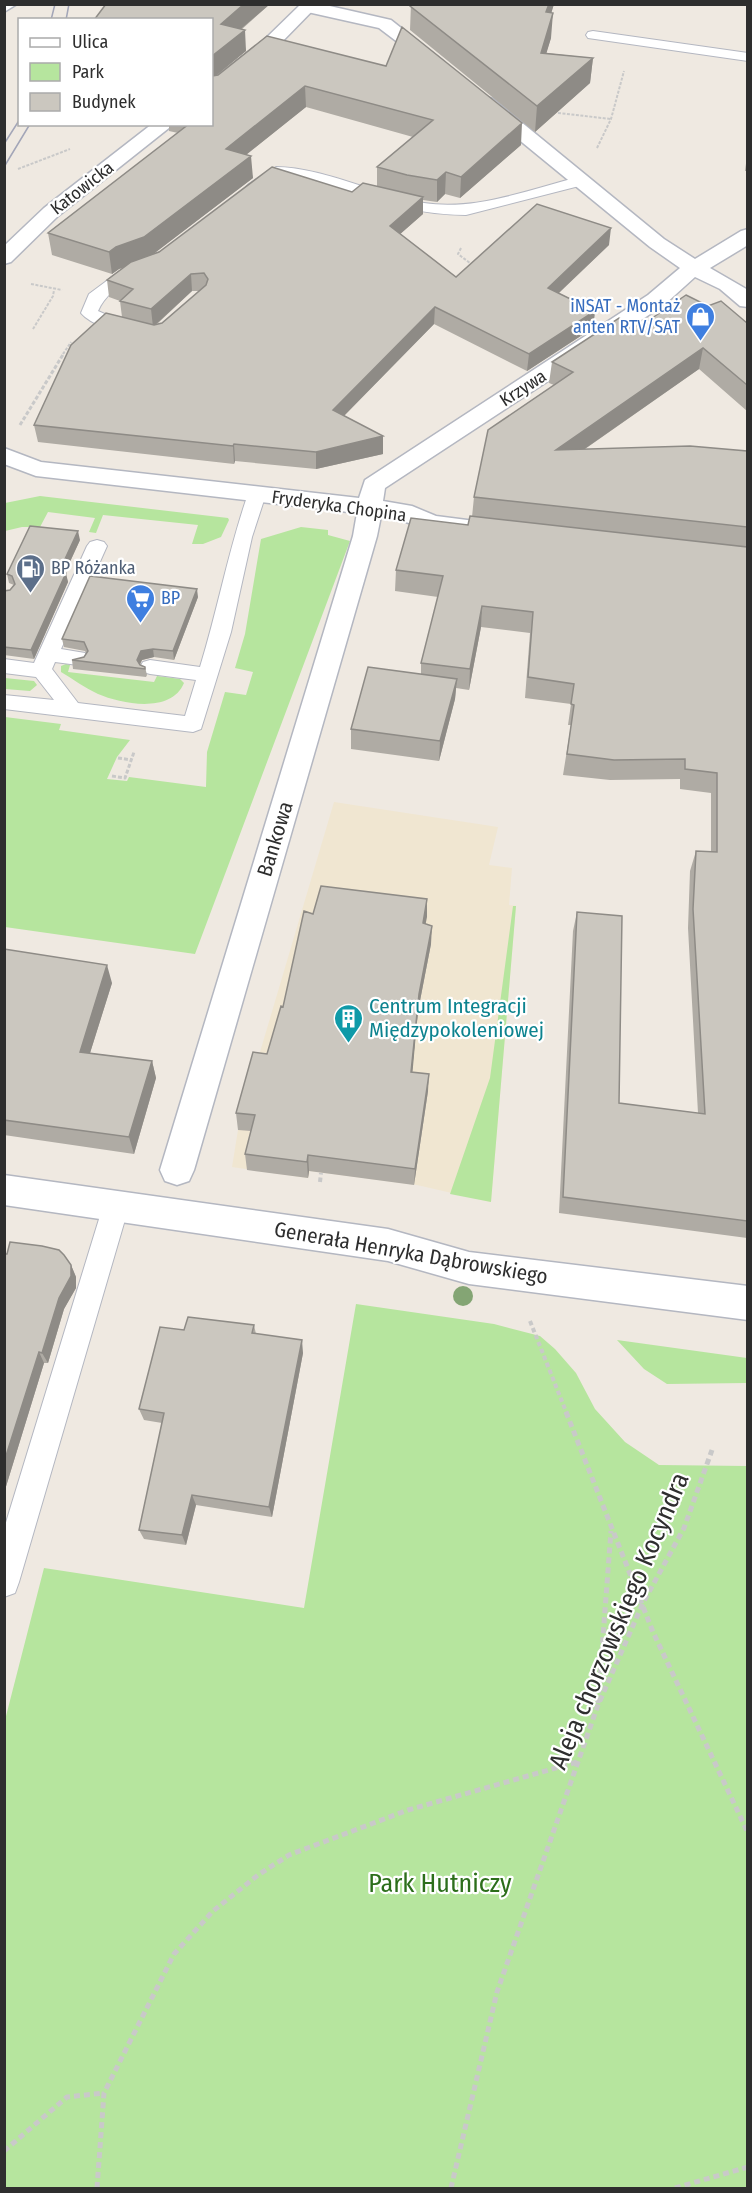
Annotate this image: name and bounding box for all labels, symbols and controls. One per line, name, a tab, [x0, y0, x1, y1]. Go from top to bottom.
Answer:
legend	[18, 18, 213, 126]
text: Ulica	[72, 31, 108, 53]
text: Park	[72, 61, 105, 83]
text: Budynek	[72, 91, 136, 113]
street label: Katowicka	[46, 156, 118, 220]
place label: iNSAT - Montaż anten RTV/SAT	[570, 295, 681, 338]
shop icon: iNSAT - Montaż anten RTV/SAT	[685, 300, 717, 342]
street label: Krzywa	[496, 365, 551, 411]
street label: Fryderyka Chopina	[270, 486, 408, 526]
fuel station icon: BP Różanka	[14, 552, 46, 594]
place label: BP Różanka	[51, 557, 136, 579]
supermarket icon: BP	[124, 582, 156, 624]
place label: BP	[161, 587, 180, 609]
street label: Bankowa	[251, 798, 299, 880]
place label: Centrum Integracji Międzypokoleniowej	[369, 993, 544, 1043]
building icon: Centrum Integracji Międzypokoleniowej	[332, 1002, 364, 1044]
street label: Generała Henryka Dąbrowskiego	[272, 1216, 550, 1290]
street label: Aleja chorzowskiego Kocyndra	[542, 1468, 696, 1774]
park label: Park Hutniczy	[368, 1868, 512, 1899]

